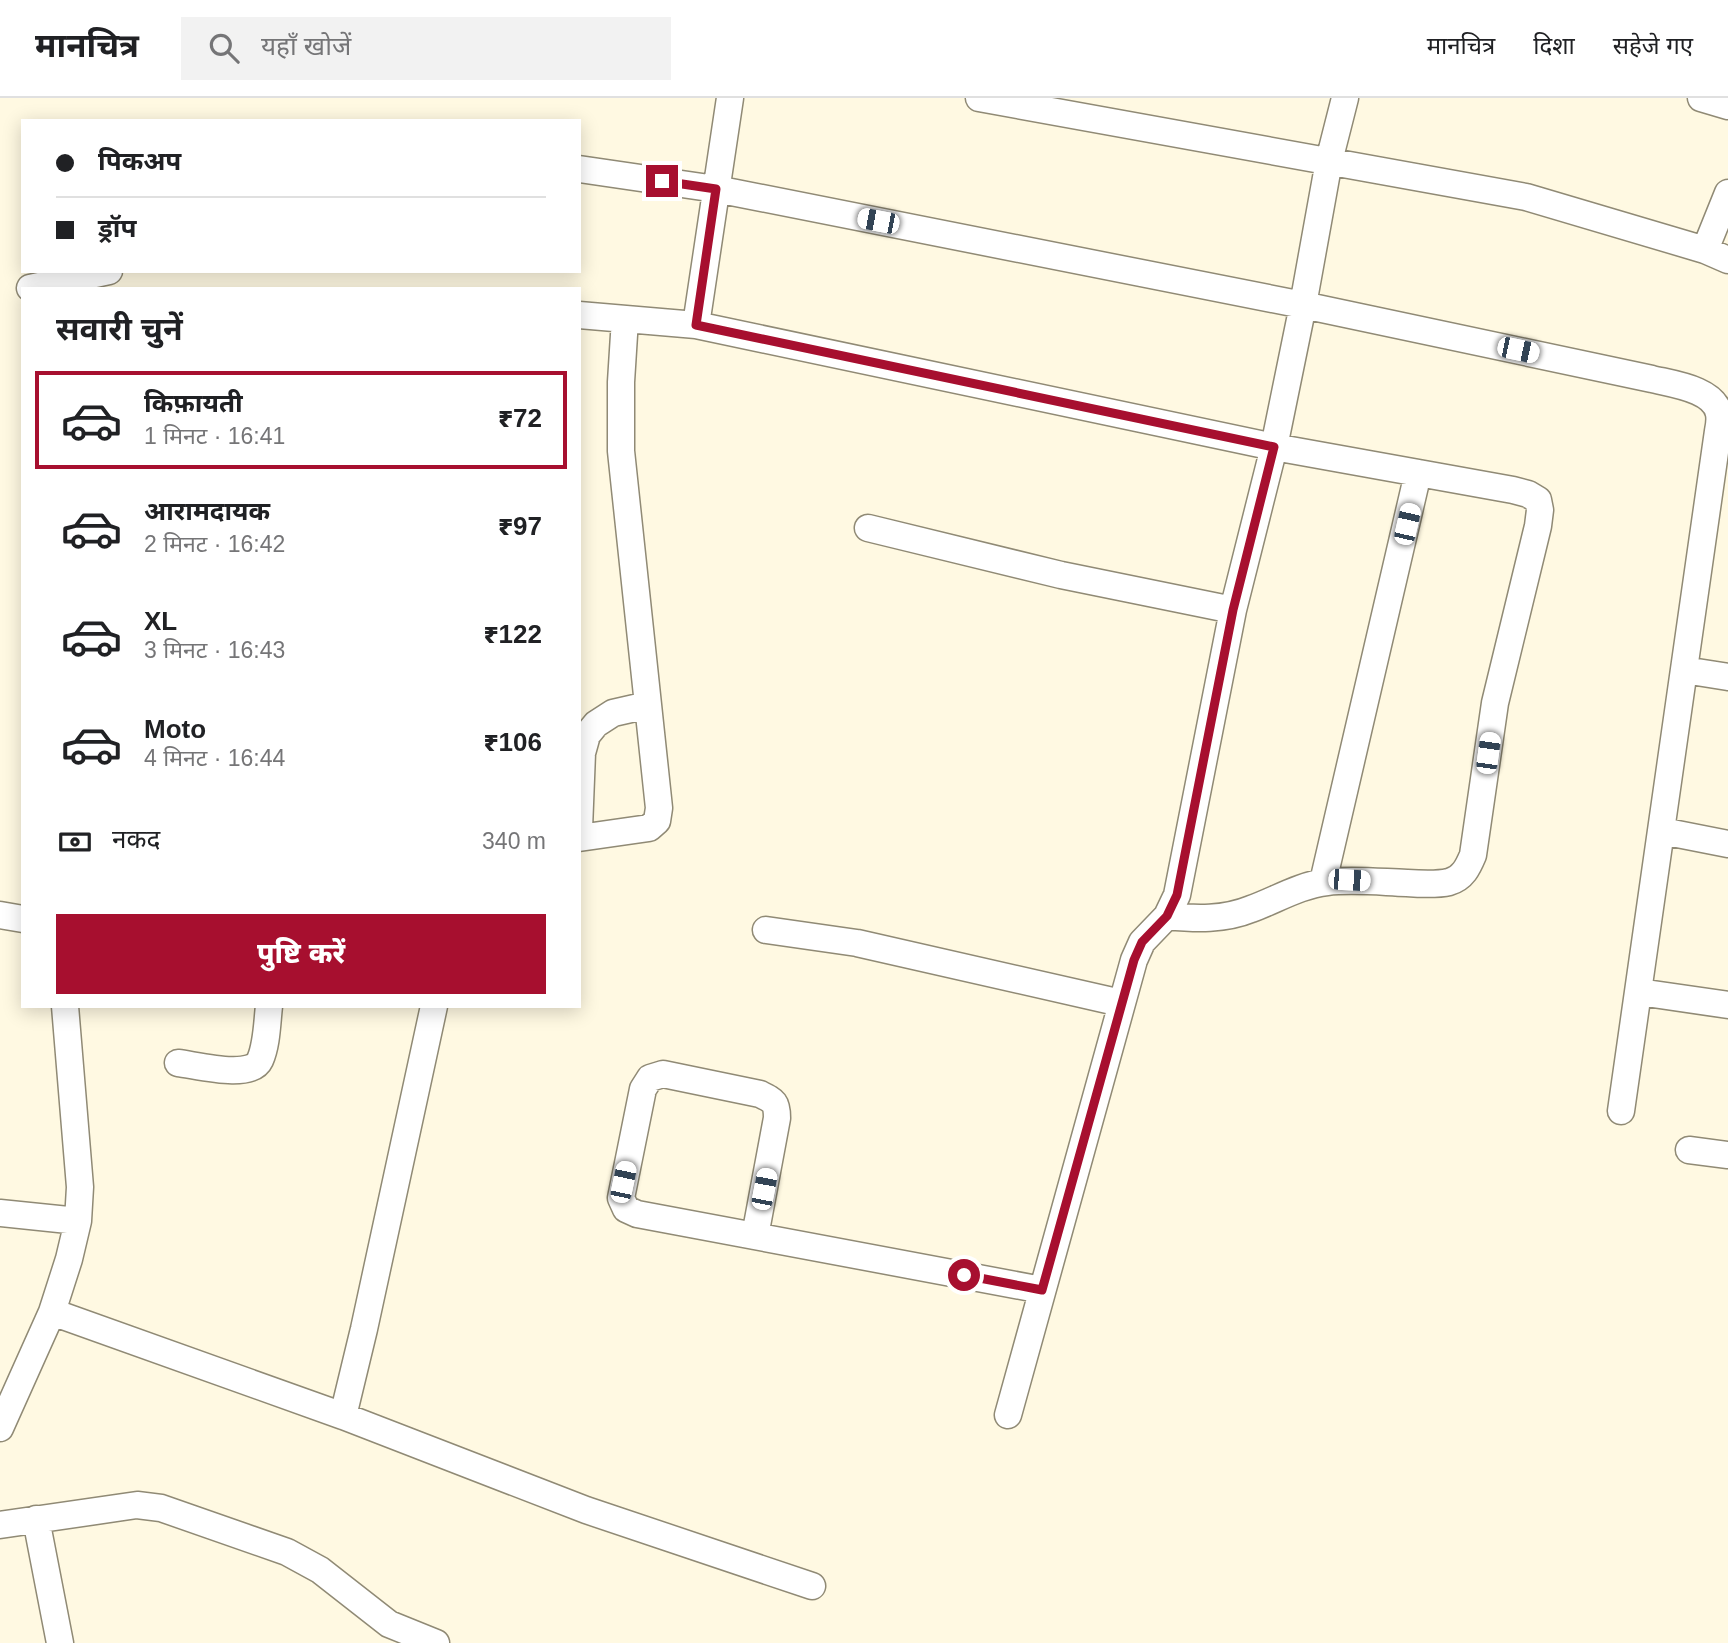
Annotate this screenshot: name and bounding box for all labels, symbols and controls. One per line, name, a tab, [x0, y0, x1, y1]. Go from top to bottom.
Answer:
search box	[181, 17, 671, 80]
text: मानचित्र	[35, 27, 139, 64]
icon: search	[205, 29, 243, 67]
text: यहाँ खोजें	[261, 31, 351, 61]
text: मानचित्र	[1427, 32, 1495, 59]
text: दिशा	[1533, 32, 1575, 59]
text: सहेजे गए	[1613, 32, 1693, 59]
text: पिकअप	[98, 146, 181, 176]
route end	[646, 165, 678, 197]
car	[856, 207, 901, 235]
text: ड्रॉप	[98, 213, 136, 243]
text: सवारी चुनें	[56, 311, 183, 347]
car	[1496, 335, 1541, 365]
text: किफ़ायती	[144, 388, 243, 418]
icon: car	[60, 389, 123, 452]
text: ₹72	[498, 403, 542, 433]
text: 1 मिनट · 16:41	[144, 423, 285, 449]
text: आरामदायक	[144, 496, 270, 526]
icon: car	[60, 497, 123, 560]
car	[1393, 501, 1422, 547]
text: ₹97	[498, 511, 542, 541]
text: 2 मिनट · 16:42	[144, 531, 285, 557]
icon: car	[60, 605, 123, 668]
text: XL	[144, 606, 177, 636]
text: ₹122	[484, 619, 542, 649]
text: 3 मिनट · 16:43	[144, 637, 285, 663]
icon: car	[60, 713, 123, 776]
text: Moto	[144, 714, 206, 744]
text: ₹106	[484, 727, 542, 757]
car	[1475, 731, 1502, 775]
text: 4 मिनट · 16:44	[144, 745, 285, 771]
icon: cash	[56, 823, 94, 861]
text: नकद	[112, 824, 160, 854]
text: 340 m	[482, 828, 546, 854]
car	[1328, 868, 1371, 892]
button: पुष्टि करें	[56, 914, 546, 994]
car	[609, 1159, 638, 1205]
car	[750, 1166, 779, 1212]
route start	[948, 1259, 980, 1291]

